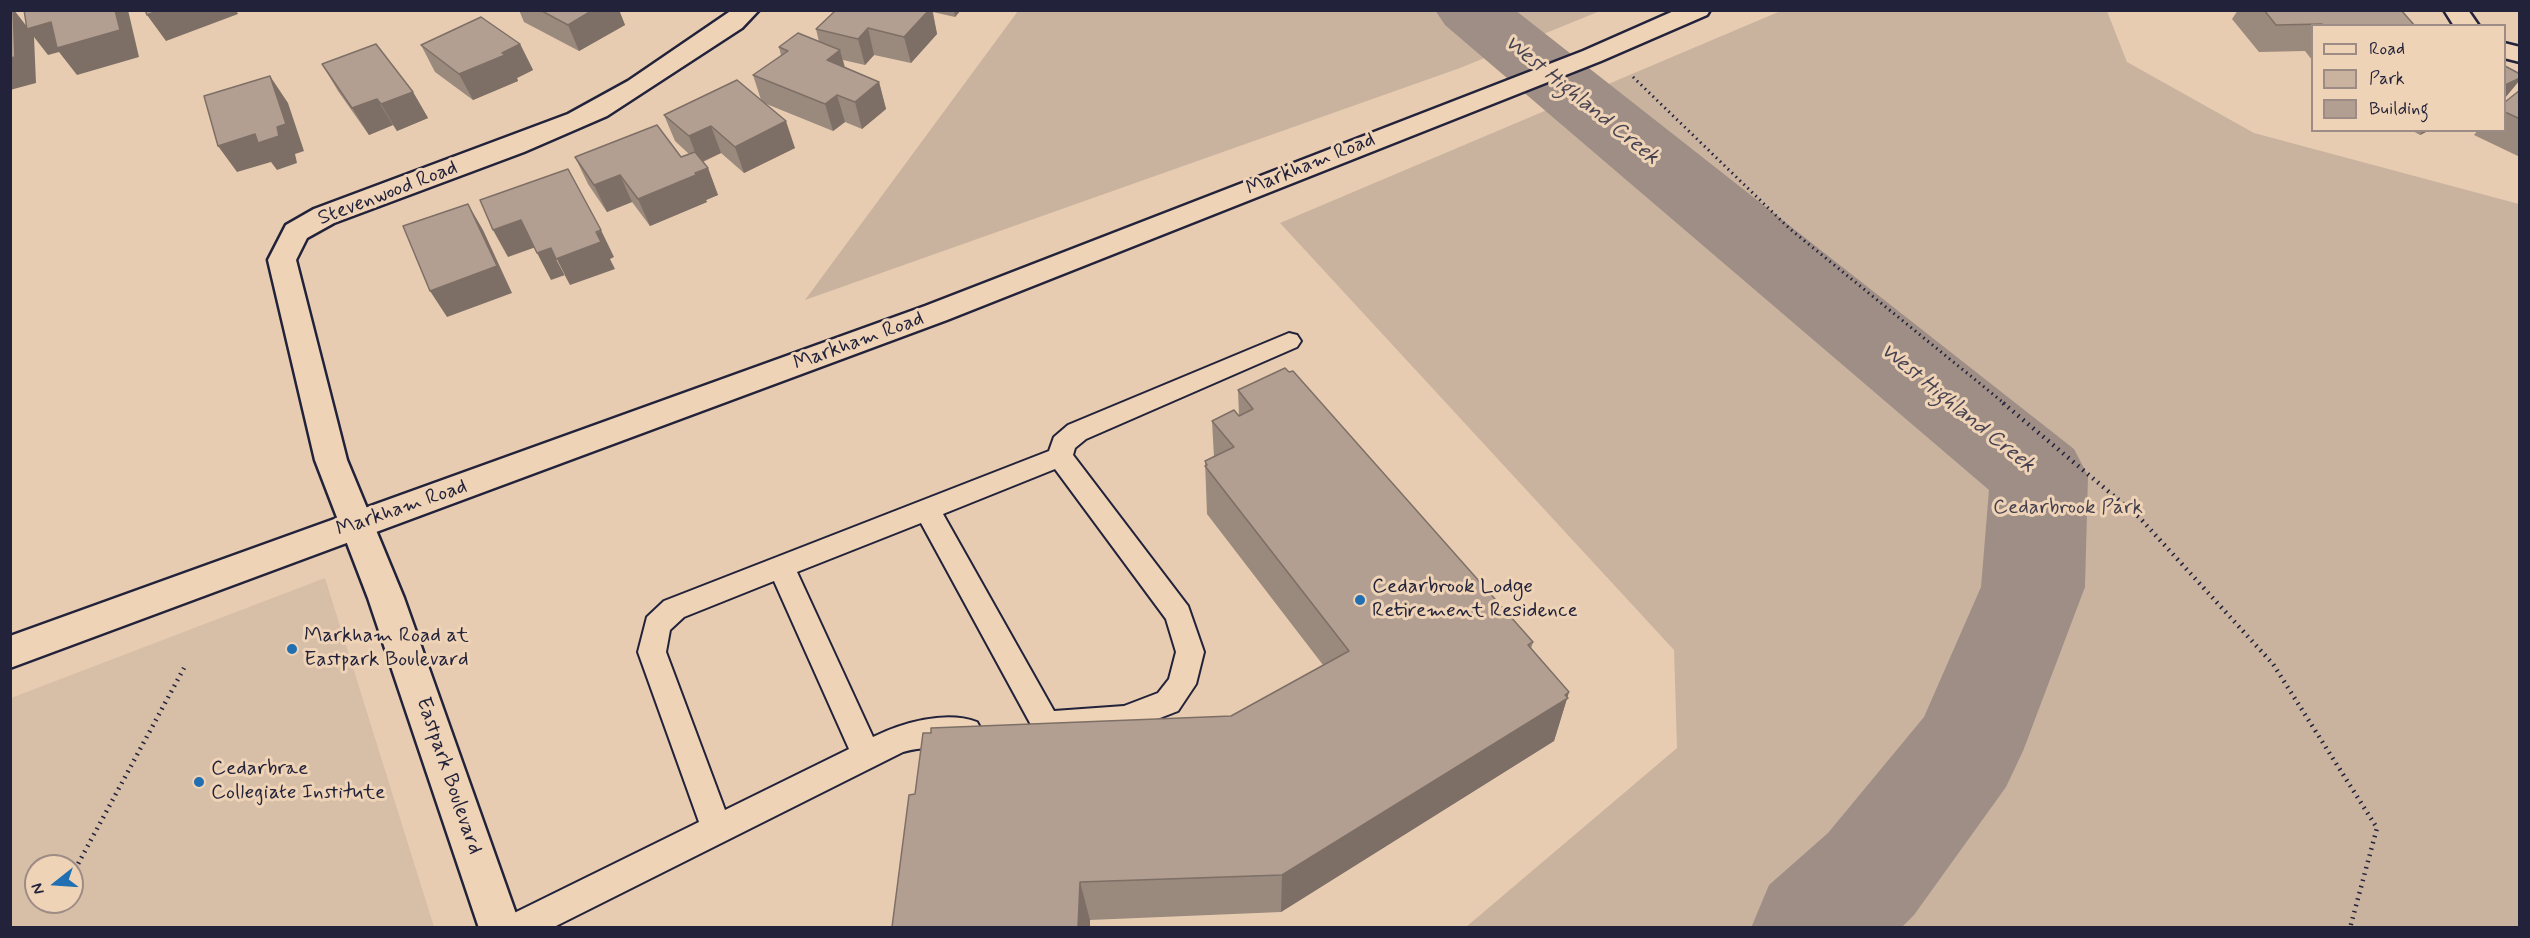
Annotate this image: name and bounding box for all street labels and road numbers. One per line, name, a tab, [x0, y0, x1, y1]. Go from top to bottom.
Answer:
street label: Markham Road	[1243, 128, 1379, 202]
street label: Stevenwood Road	[315, 156, 461, 232]
street label: Markham Road	[790, 307, 928, 377]
street label: Markham Road	[333, 475, 471, 543]
street label: Eastpark Boulevard	[409, 694, 487, 858]

